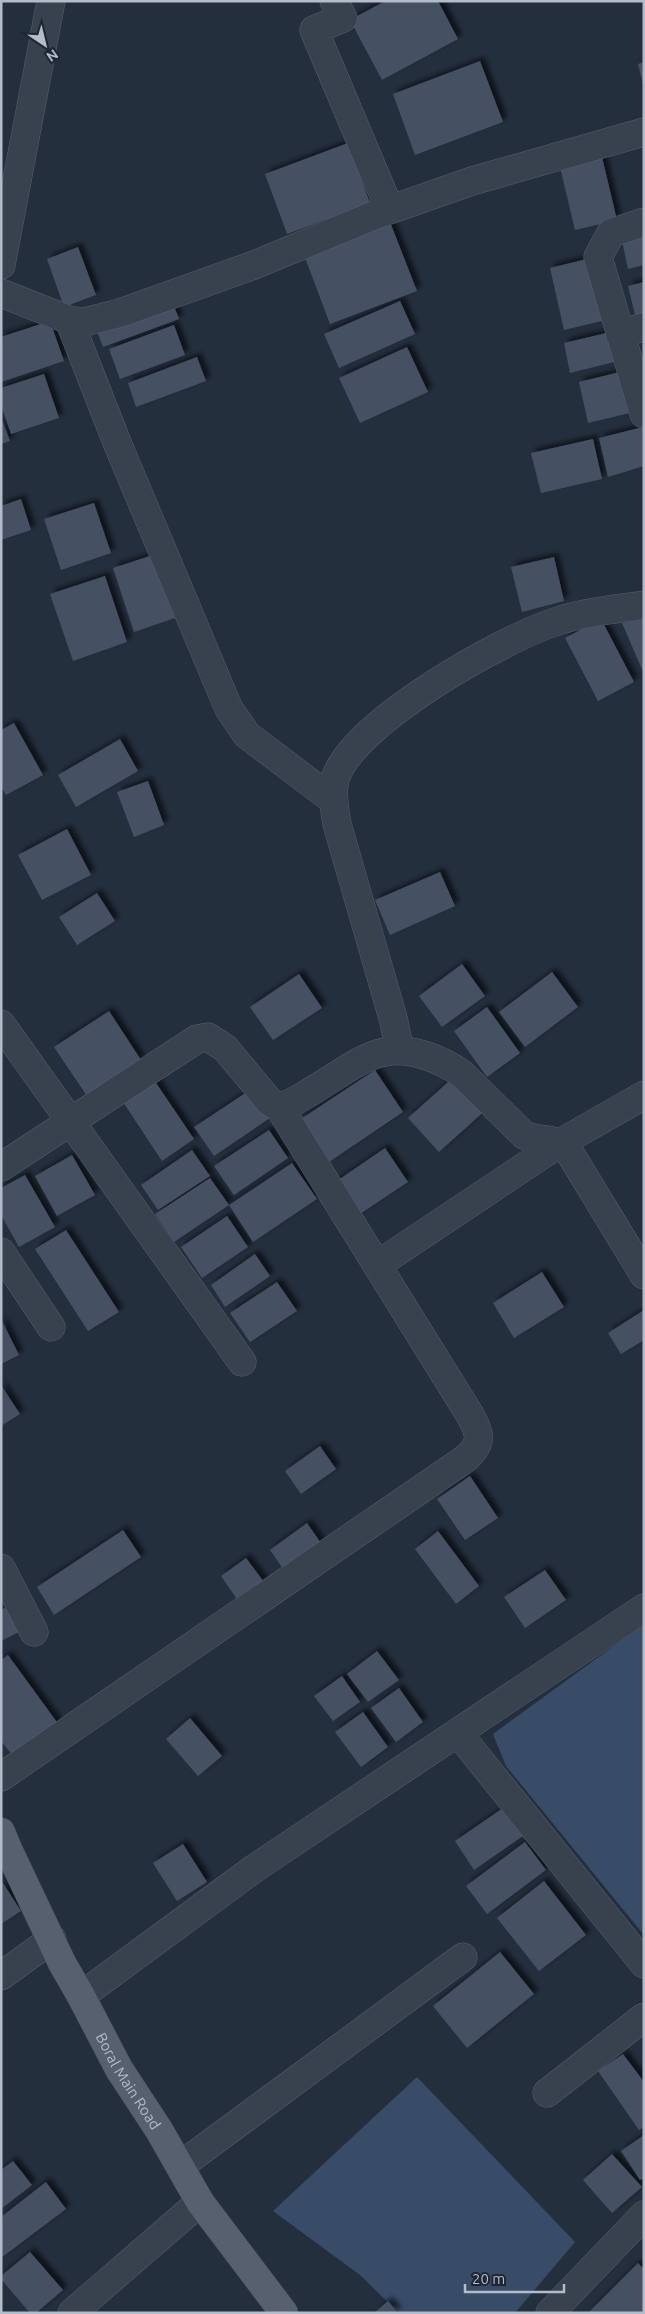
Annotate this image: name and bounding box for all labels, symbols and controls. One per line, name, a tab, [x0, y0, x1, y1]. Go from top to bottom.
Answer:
north arrow	[20, 20, 70, 70]
text: N	[44, 46, 61, 65]
street label: Boral Main Road	[93, 2030, 165, 2132]
scale bar	[465, 2262, 564, 2294]
text: 20 m	[472, 2270, 505, 2287]

